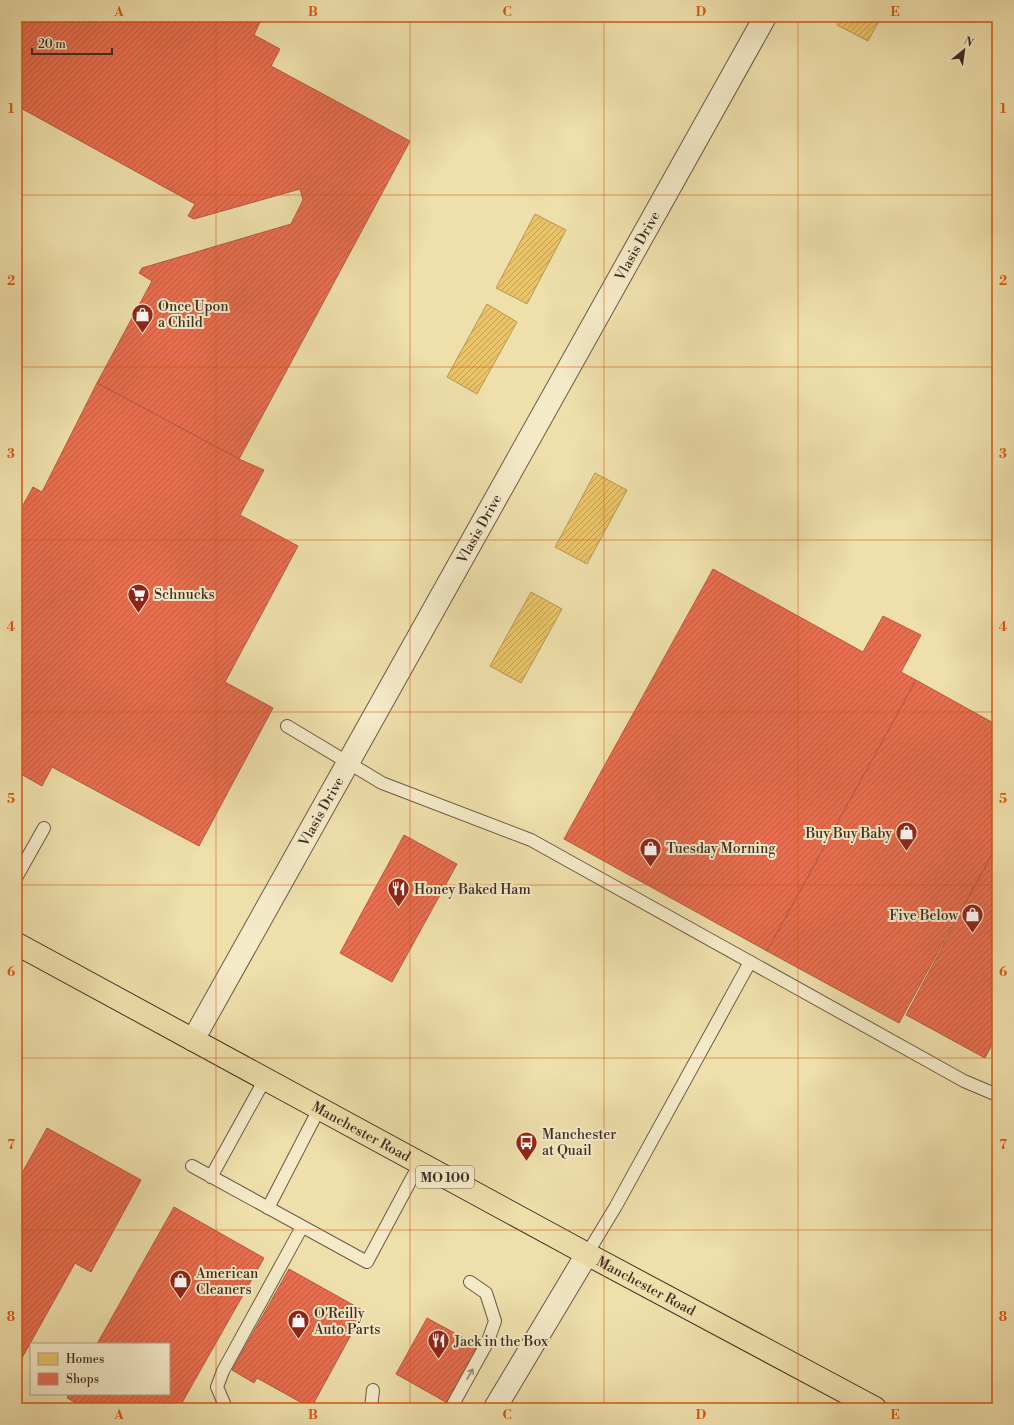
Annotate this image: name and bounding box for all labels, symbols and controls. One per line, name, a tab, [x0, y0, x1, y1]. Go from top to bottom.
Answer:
text: A	[113, 4, 124, 20]
text: B	[308, 4, 318, 20]
text: C	[502, 4, 512, 20]
text: D	[696, 4, 706, 20]
text: E	[890, 4, 900, 20]
scale bar	[32, 30, 112, 56]
north arrow	[944, 30, 984, 70]
text: N	[961, 34, 976, 51]
text: 20 m	[38, 37, 66, 52]
text: 1	[8, 101, 15, 117]
text: 1	[1000, 101, 1007, 117]
street label: Vlasis Drive	[611, 208, 665, 285]
text: 2	[7, 273, 15, 289]
text: 2	[999, 273, 1007, 289]
place label: Once Upon a Child	[158, 298, 229, 332]
shop icon: Once Upon a Child	[129, 301, 155, 334]
text: 3	[7, 446, 15, 462]
text: 3	[999, 446, 1007, 462]
street label: Vlasis Drive	[453, 491, 506, 568]
supermarket icon: Schnucks	[126, 581, 152, 614]
place label: Schnucks	[154, 586, 215, 604]
text: 4	[7, 619, 16, 635]
text: 4	[999, 619, 1008, 635]
street label: Vlasis Drive	[295, 774, 348, 851]
text: 5	[7, 791, 15, 807]
text: 5	[999, 791, 1007, 807]
shop icon: Buy Buy Baby	[894, 820, 920, 853]
place label: Buy Buy Baby	[804, 825, 892, 843]
shop icon: Tuesday Morning	[637, 835, 663, 868]
place label: Tuesday Morning	[666, 840, 776, 858]
restaurant icon: Honey Baked Ham	[385, 876, 411, 909]
place label: Honey Baked Ham	[414, 881, 531, 899]
shop icon: Five Below	[960, 902, 986, 935]
place label: Five Below	[889, 907, 958, 925]
text: 6	[7, 964, 15, 980]
text: 6	[999, 964, 1007, 980]
street label: Manchester Road	[308, 1098, 413, 1166]
place label: Manchester at Quail	[542, 1126, 616, 1160]
bus stop icon: Manchester at Quail	[513, 1129, 539, 1162]
text: 7	[7, 1137, 15, 1153]
text: 7	[999, 1137, 1007, 1153]
road number: MO 100	[416, 1166, 474, 1188]
street label: Manchester Road	[593, 1253, 698, 1320]
place label: American Cleaners	[195, 1265, 259, 1299]
shop icon: American Cleaners	[168, 1268, 194, 1301]
place label: O'Reilly Auto Parts	[313, 1305, 380, 1339]
shop icon: O'Reilly Auto Parts	[285, 1308, 311, 1341]
text: 8	[7, 1309, 15, 1325]
text: 8	[999, 1309, 1007, 1325]
restaurant icon: Jack in the Box	[426, 1328, 452, 1361]
place label: Jack in the Box	[453, 1333, 549, 1351]
legend	[30, 1343, 170, 1395]
text: Homes	[66, 1352, 104, 1367]
one-way arrow	[467, 1368, 475, 1380]
text: Shops	[66, 1372, 99, 1387]
text: A	[113, 1407, 124, 1423]
text: B	[308, 1407, 318, 1423]
text: C	[502, 1407, 512, 1423]
text: D	[696, 1407, 706, 1423]
text: E	[890, 1407, 900, 1423]

